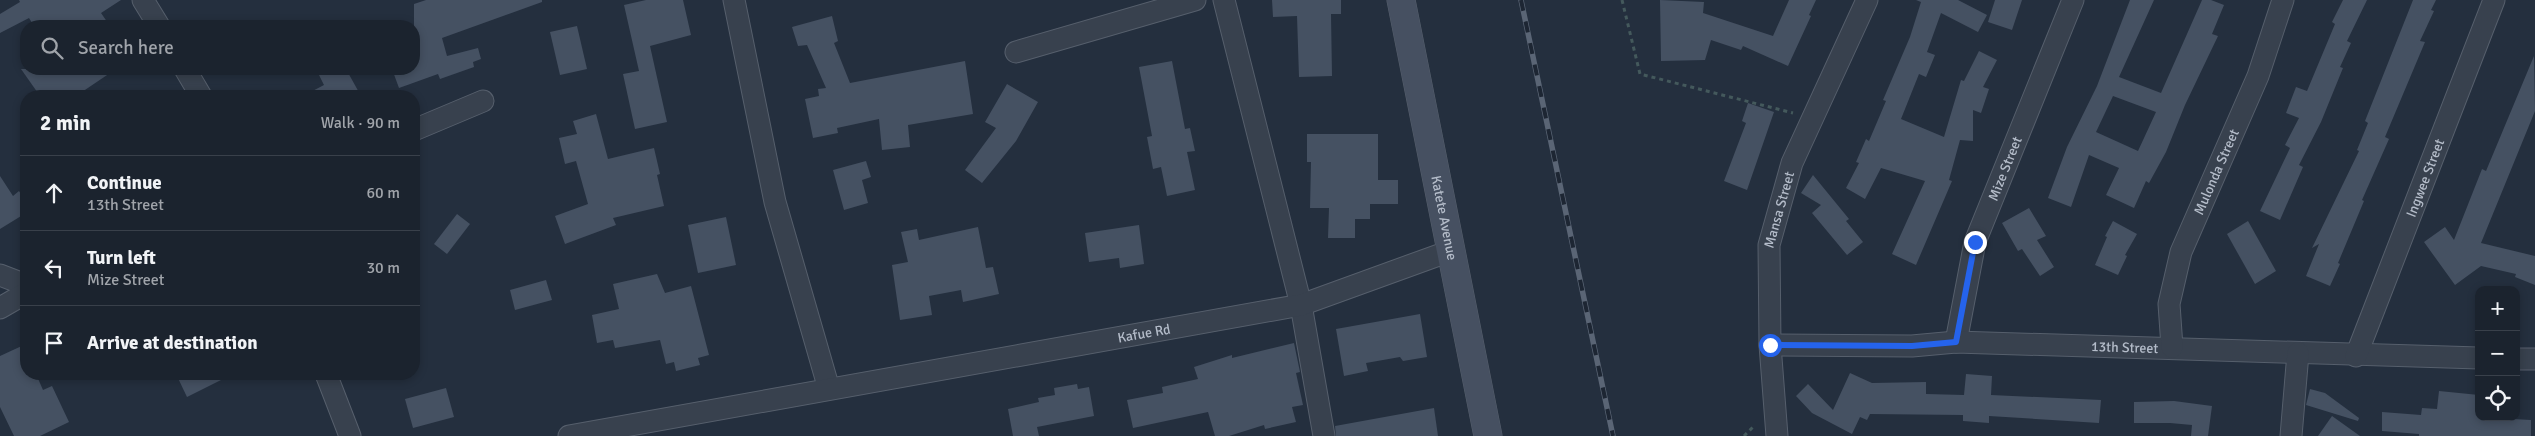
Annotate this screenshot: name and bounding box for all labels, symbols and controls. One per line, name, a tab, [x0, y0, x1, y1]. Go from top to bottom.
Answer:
search box	[20, 20, 420, 75]
icon: search	[38, 34, 66, 62]
text: Search here	[78, 36, 174, 60]
text: 2 min	[40, 110, 91, 136]
text: Walk · 90 m	[321, 113, 400, 133]
street label: Mulonda Street	[2190, 126, 2242, 217]
street label: Mize Street	[1984, 134, 2025, 203]
street label: Ingwee Street	[2402, 136, 2448, 220]
street label: Mansa Street	[1760, 169, 1798, 250]
text: Continue	[87, 171, 162, 195]
street label: Katete Avenue	[1428, 174, 1461, 261]
icon: ahead	[40, 179, 68, 207]
text: 60 m	[366, 183, 400, 203]
text: 13th Street	[87, 195, 164, 215]
route end	[1964, 231, 1987, 254]
text: Turn left	[87, 246, 156, 270]
icon: left	[40, 254, 68, 282]
text: 30 m	[366, 258, 400, 278]
text: Mize Street	[87, 270, 164, 290]
map controls	[2475, 286, 2520, 421]
button: +	[2475, 286, 2520, 331]
street label: Kafue Rd	[1116, 320, 1172, 346]
icon: arrive	[40, 329, 68, 357]
text: Arrive at destination	[87, 331, 258, 355]
button: −	[2475, 331, 2520, 376]
route start	[1759, 334, 1782, 357]
street label: 13th Street	[2091, 338, 2159, 357]
button: locate	[2475, 376, 2520, 421]

